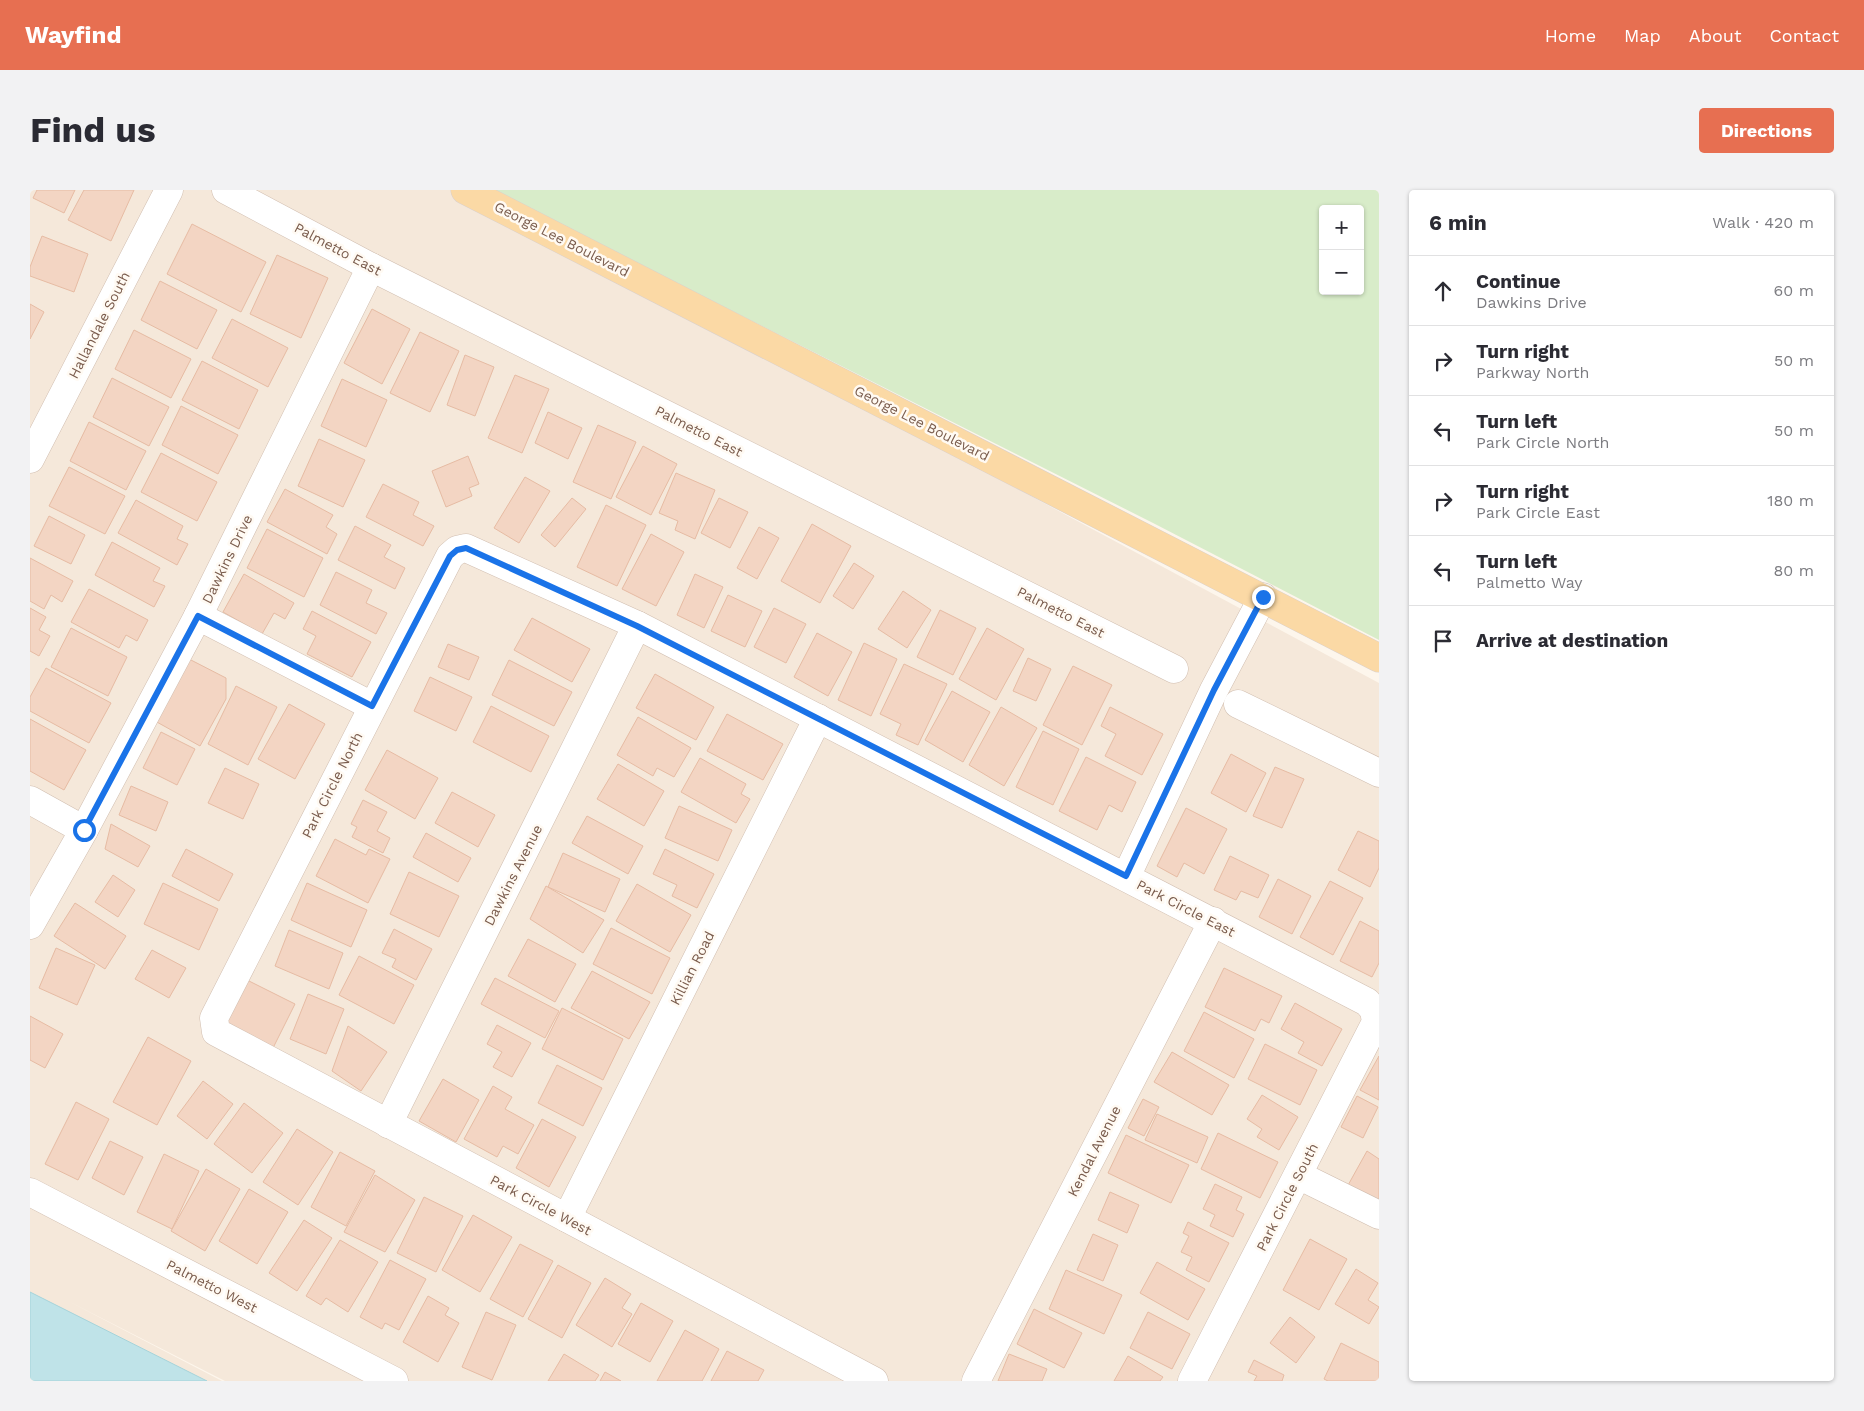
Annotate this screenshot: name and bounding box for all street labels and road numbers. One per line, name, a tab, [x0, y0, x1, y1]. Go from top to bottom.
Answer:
street label: George Lee Boulevard	[492, 198, 632, 280]
street label: Palmetto East	[292, 219, 384, 279]
street label: Hallandale South	[65, 269, 133, 381]
street label: George Lee Boulevard	[852, 382, 992, 464]
street label: Palmetto East	[653, 402, 746, 460]
street label: Dawkins Drive	[199, 512, 255, 606]
street label: Palmetto East	[1015, 583, 1108, 641]
street label: Park Circle North	[298, 729, 366, 841]
street label: Dawkins Avenue	[481, 822, 545, 928]
street label: Park Circle East	[1134, 876, 1238, 940]
street label: Killian Road	[667, 928, 717, 1008]
street label: Kendal Avenue	[1064, 1103, 1124, 1199]
street label: Park Circle South	[1253, 1140, 1321, 1254]
street label: Park Circle West	[488, 1172, 594, 1238]
street label: Palmetto West	[164, 1256, 260, 1316]

